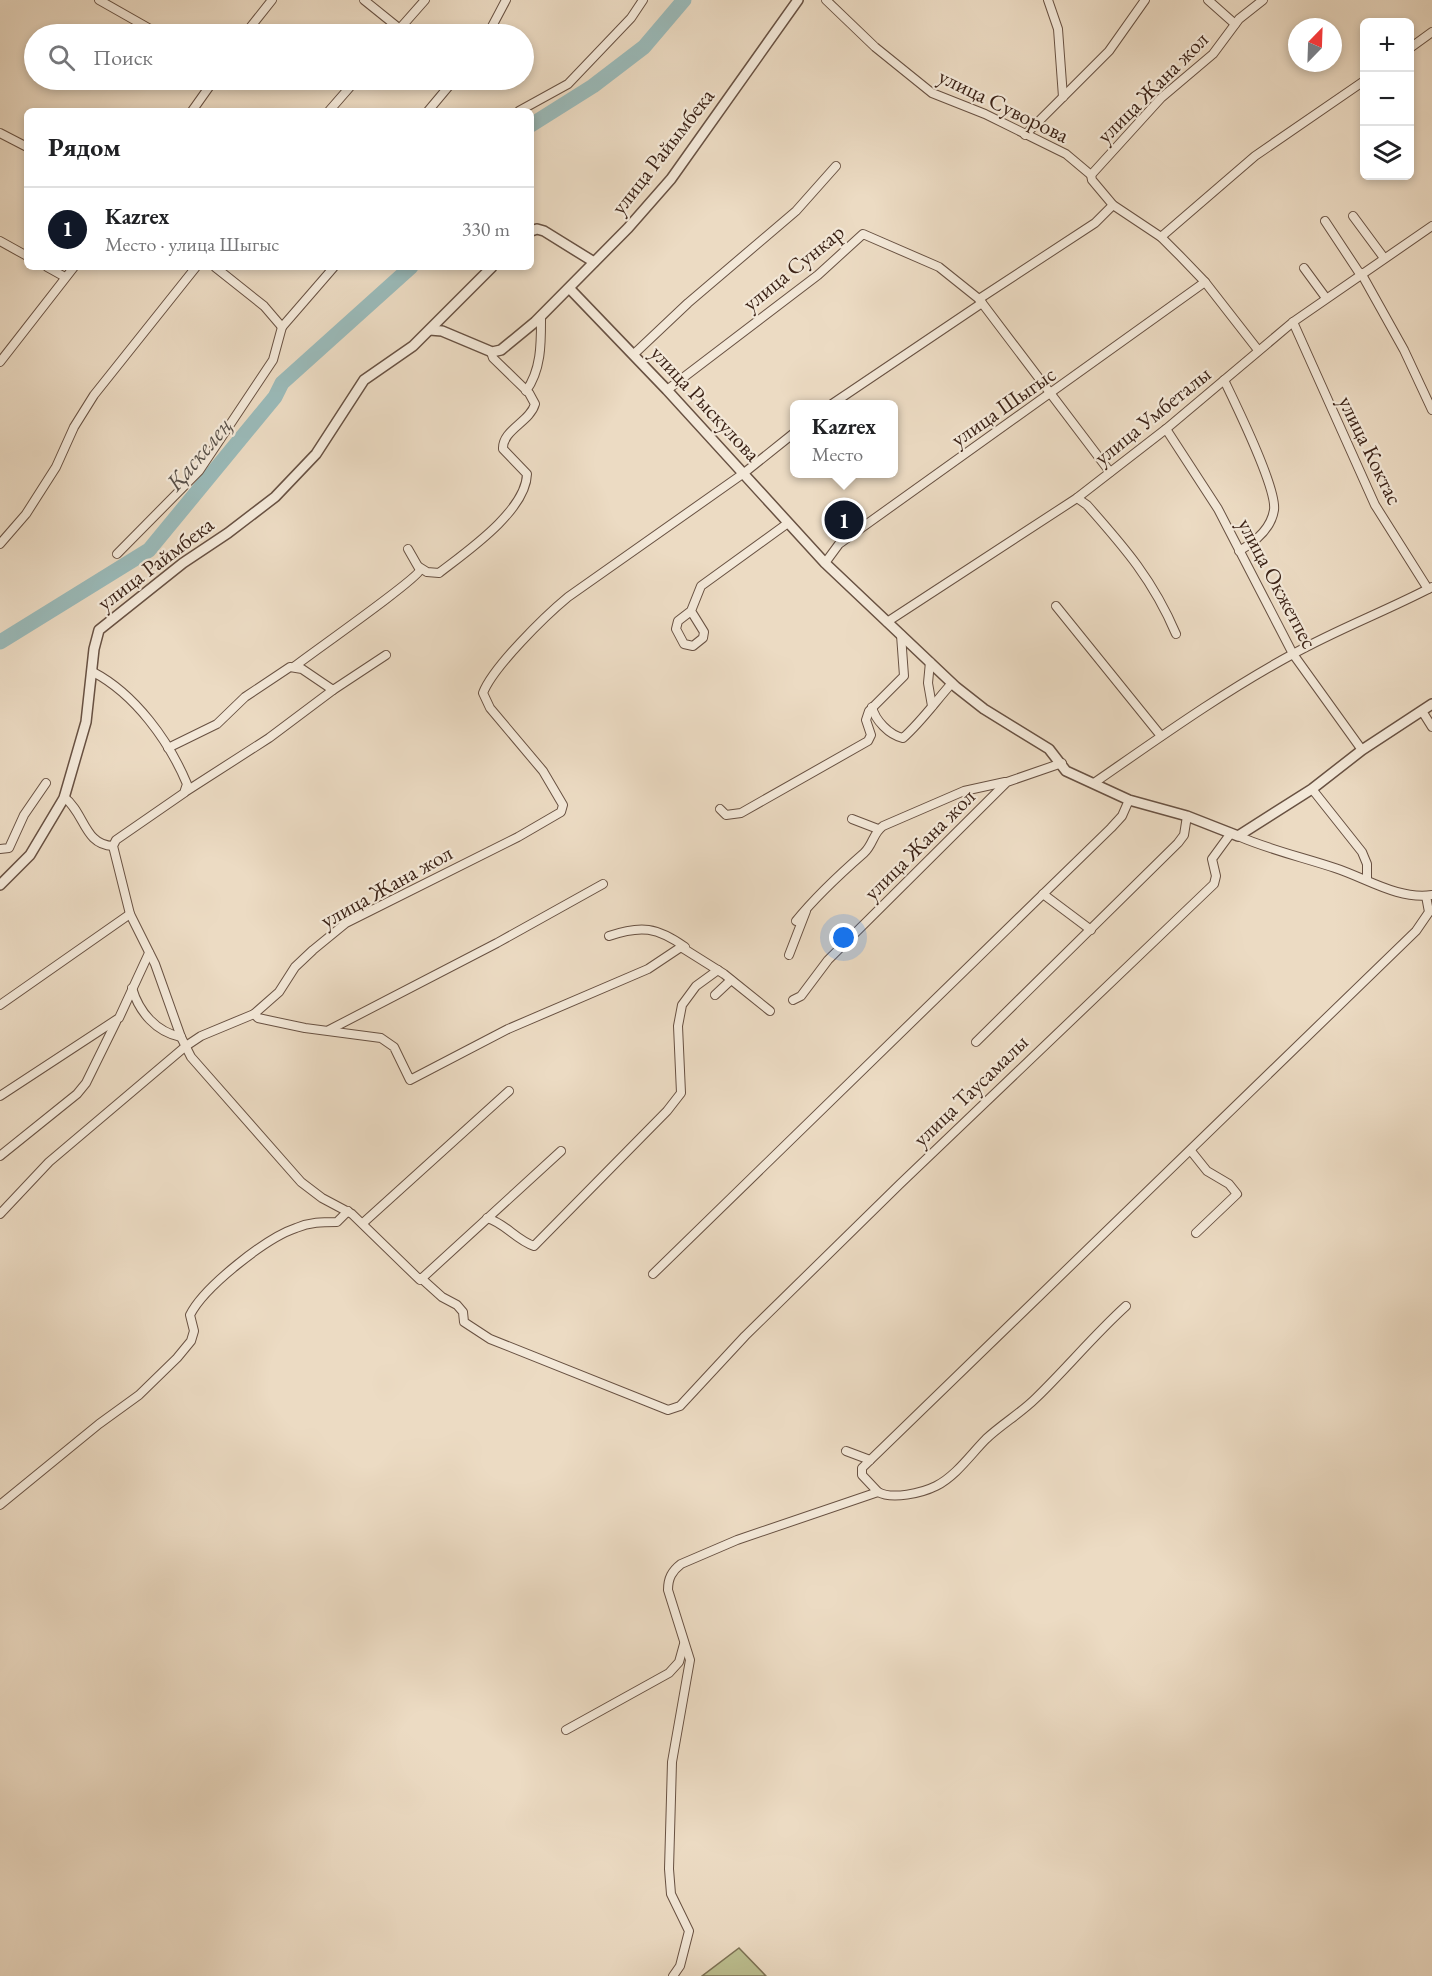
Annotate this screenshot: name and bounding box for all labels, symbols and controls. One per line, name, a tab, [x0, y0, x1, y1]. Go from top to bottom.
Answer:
north arrow	[1288, 18, 1342, 72]
map controls	[1360, 18, 1414, 180]
button: +	[1360, 18, 1414, 72]
search box	[24, 24, 534, 90]
street label: улица Жана жол	[1090, 25, 1215, 149]
icon: search	[45, 41, 78, 74]
text: Поиск	[93, 43, 153, 72]
street label: улица Суворова	[934, 61, 1074, 150]
button: −	[1360, 72, 1414, 126]
street label: улица Райымбека	[604, 82, 721, 220]
button: layers	[1360, 126, 1414, 180]
text: Рядом	[48, 130, 121, 164]
text: Kazrex	[105, 202, 169, 231]
text: 1	[62, 216, 73, 242]
text: 330 m	[462, 216, 510, 242]
street label: улица Сункар	[736, 217, 850, 317]
text: Место · улица Шыгыс	[105, 231, 280, 257]
street label: улица Рыскулова	[644, 339, 767, 468]
street label: улица Шыгыс	[945, 359, 1062, 453]
street label: улица Умбеталы	[1088, 359, 1217, 471]
street label: улица Коктас	[1332, 391, 1409, 510]
popup	[790, 400, 898, 478]
water label: Қаскелең	[158, 410, 239, 498]
text: Kazrex	[812, 412, 876, 441]
text: Место	[812, 441, 863, 467]
pin: 1	[824, 498, 864, 542]
street label: улица Раймбека	[91, 510, 220, 617]
street label: улица Окжетпес	[1231, 513, 1324, 654]
street label: улица Жана жол	[857, 782, 982, 906]
street label: улица Жана жол	[315, 838, 458, 935]
your location	[829, 923, 858, 952]
street label: улица Таусамалы	[906, 1028, 1034, 1153]

